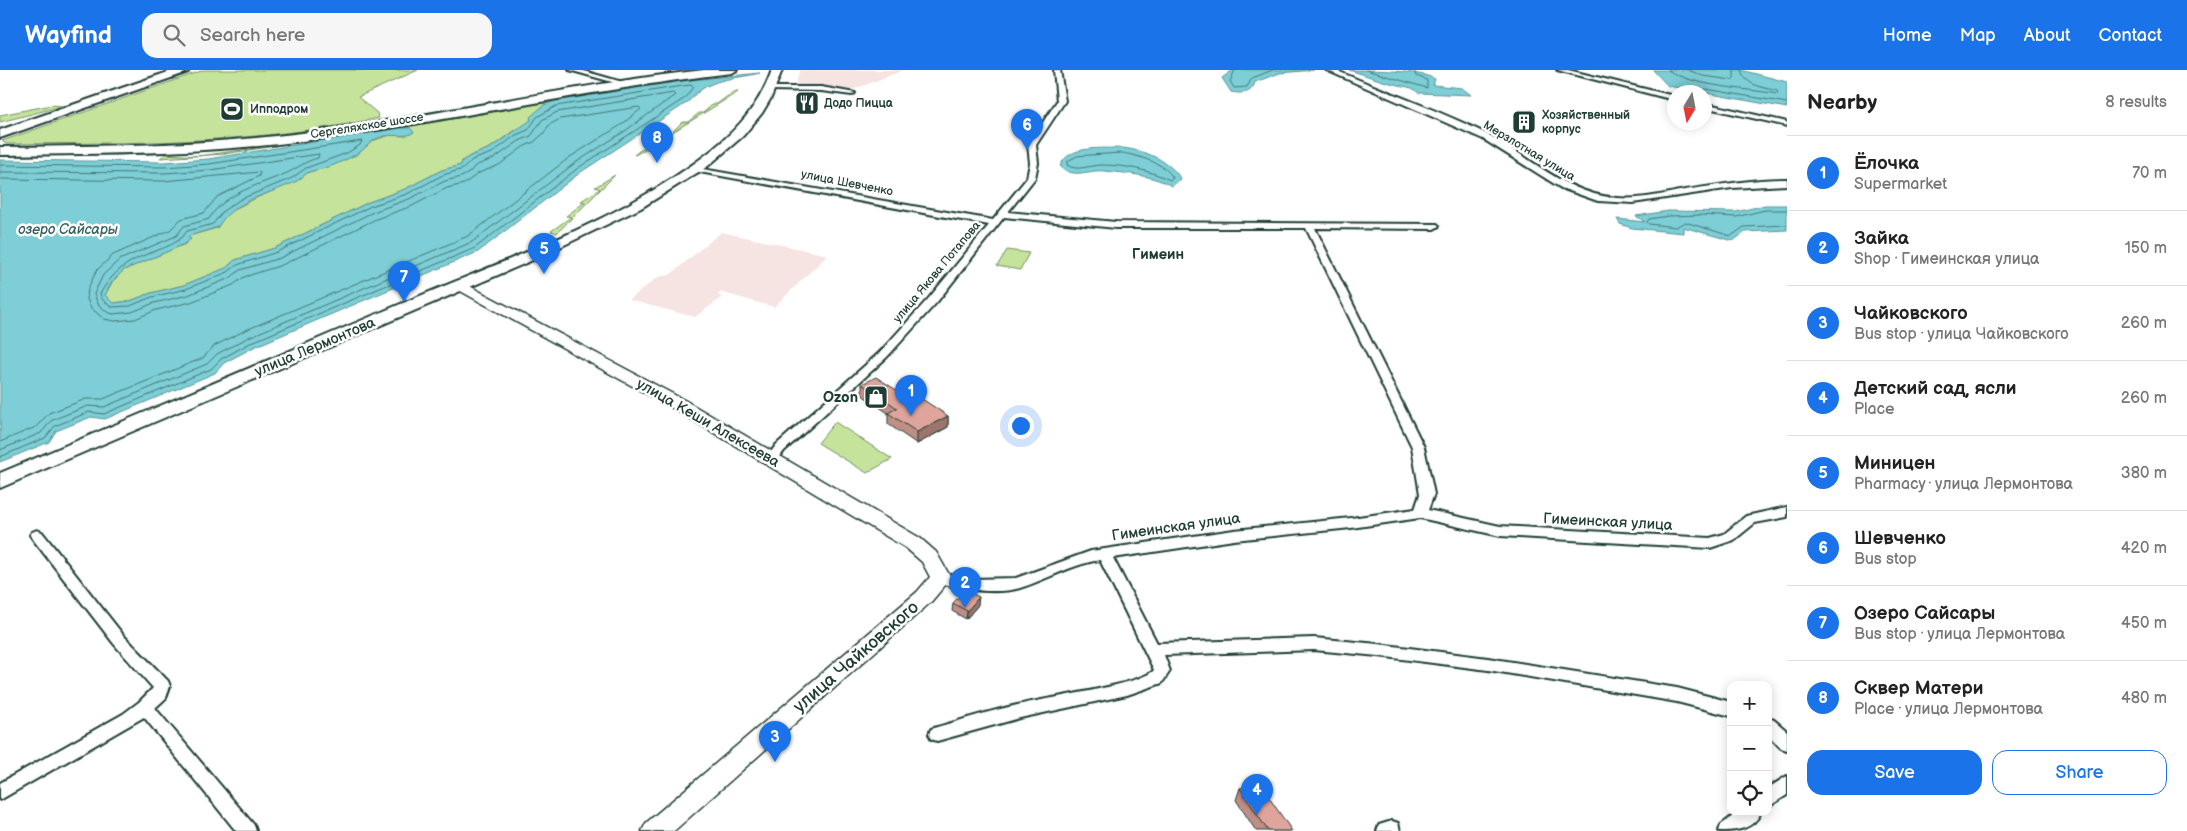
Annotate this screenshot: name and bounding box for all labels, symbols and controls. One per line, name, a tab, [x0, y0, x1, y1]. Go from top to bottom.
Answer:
search box	[142, 13, 492, 58]
text: Wayfind	[25, 21, 112, 50]
icon: search	[160, 21, 188, 49]
text: Search here	[200, 24, 305, 47]
text: Home	[1883, 25, 1932, 46]
text: Map	[1960, 25, 1996, 46]
text: About	[2024, 25, 2071, 46]
text: Contact	[2099, 25, 2162, 46]
north arrow	[1667, 85, 1712, 130]
restaurant icon: Додо Пицца	[794, 90, 820, 116]
text: Nearby	[1807, 90, 1877, 115]
text: 8 results	[2105, 93, 2167, 112]
sports icon: Ипподром	[219, 96, 245, 122]
place label: Додо Пицца	[824, 96, 894, 111]
place label: Ипподром	[250, 102, 308, 117]
place label: Хозяйственный корпус	[1541, 108, 1630, 137]
pin: 6	[1011, 109, 1043, 150]
building icon: Хозяйственный корпус	[1511, 109, 1537, 135]
street label: Сергеляхское шоссе	[310, 110, 425, 142]
street label: Мерзлотная улица	[1480, 118, 1578, 184]
pin: 8	[641, 122, 673, 163]
text: Ёлочка	[1854, 152, 1919, 175]
text: 1	[1820, 164, 1826, 183]
text: 70 m	[2132, 164, 2167, 183]
street label: улица Шевченко	[800, 167, 894, 199]
text: Supermarket	[1854, 175, 1947, 194]
street label: улица Якова Потапова	[890, 218, 984, 326]
water label: озеро Сайсары	[18, 221, 118, 238]
text: Зайка	[1854, 227, 1909, 250]
pin: 5	[528, 233, 560, 274]
text: 2	[1818, 239, 1828, 258]
text: 150 m	[2125, 239, 2167, 258]
district label: Гимеин	[1132, 245, 1184, 264]
text: Shop · Гимеинская улица	[1854, 250, 2040, 269]
pin: 7	[388, 261, 420, 302]
text: Чайковского	[1854, 302, 1968, 325]
street label: улица Лермонтова	[252, 313, 378, 381]
text: 3	[1818, 314, 1828, 333]
text: 260 m	[2121, 314, 2167, 333]
text: Bus stop · улица Чайковского	[1854, 325, 2069, 344]
street label: улица Кеши Алексеева	[633, 374, 783, 472]
pin: 1	[895, 375, 927, 416]
text: Детский сад, ясли	[1854, 377, 2016, 400]
shop icon: Ozon	[863, 384, 889, 410]
place label: Ozon	[823, 388, 858, 407]
text: 4	[1818, 389, 1828, 408]
text: 260 m	[2121, 389, 2167, 408]
text: Place	[1854, 400, 1895, 419]
your location	[1008, 413, 1034, 439]
text: Миницен	[1854, 452, 1935, 475]
text: 5	[1818, 464, 1828, 483]
text: 380 m	[2121, 464, 2167, 483]
text: Pharmacy · улица Лермонтова	[1854, 475, 2073, 494]
street label: Гимеинская улица	[1111, 509, 1242, 545]
street label: Гимеинская улица	[1543, 509, 1673, 535]
text: Шевченко	[1854, 527, 1946, 550]
text: 6	[1818, 539, 1828, 558]
text: 420 m	[2121, 539, 2167, 558]
text: Bus stop	[1854, 550, 1917, 569]
pin: 2	[949, 567, 981, 608]
street label: улица Чайковского	[789, 597, 923, 717]
text: Озеро Сайсары	[1854, 602, 1995, 625]
text: 7	[1819, 614, 1827, 633]
text: 450 m	[2121, 614, 2167, 633]
text: Bus stop · улица Лермонтова	[1854, 625, 2065, 644]
text: Сквер Матери	[1854, 677, 1983, 700]
map controls	[1727, 681, 1772, 816]
button: +	[1727, 681, 1772, 726]
text: 8	[1818, 689, 1828, 708]
text: 480 m	[2121, 689, 2167, 708]
text: Place · улица Лермонтова	[1854, 700, 2043, 719]
pin: 3	[759, 721, 791, 762]
button: −	[1727, 726, 1772, 771]
button: Save	[1807, 750, 1982, 795]
button: Share	[1992, 750, 2167, 795]
button: locate	[1727, 771, 1772, 816]
pin: 4	[1241, 774, 1273, 815]

